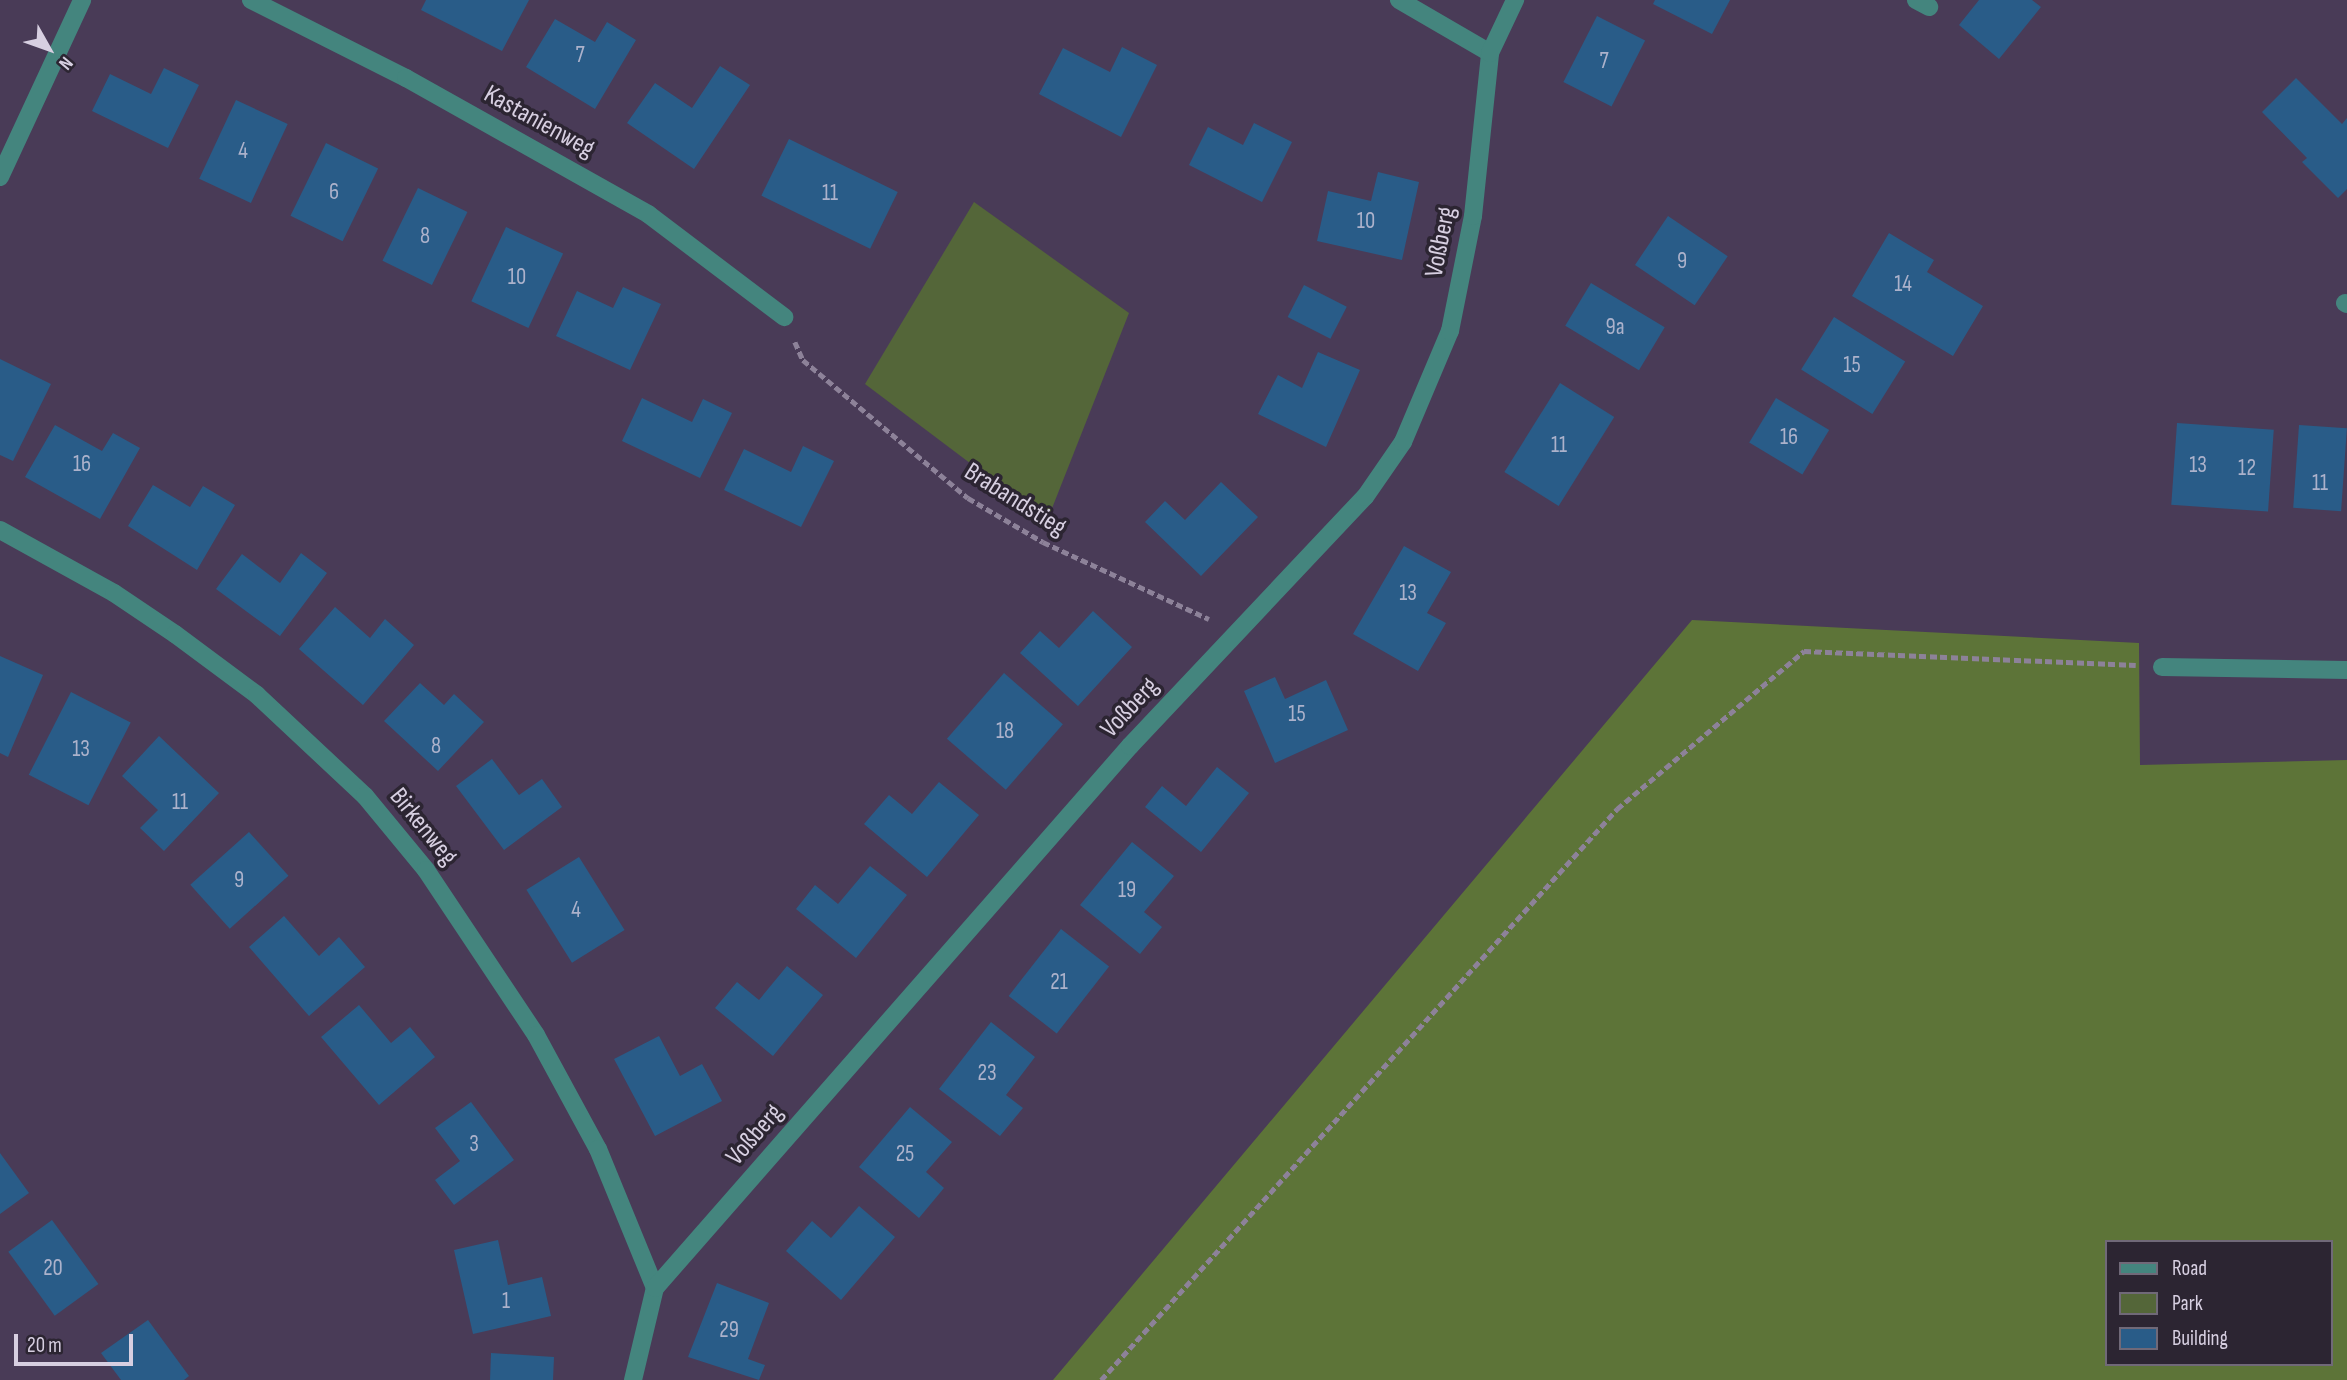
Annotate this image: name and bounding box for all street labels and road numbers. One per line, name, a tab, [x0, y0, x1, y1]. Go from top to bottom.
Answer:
street label: Kastanienweg	[478, 79, 600, 165]
street label: Voßberg	[1419, 204, 1463, 280]
street label: Brabandstieg	[958, 456, 1072, 544]
street label: Voßberg	[1094, 671, 1166, 745]
street label: Birkenweg	[382, 782, 464, 872]
street label: Voßberg	[720, 1098, 790, 1172]

